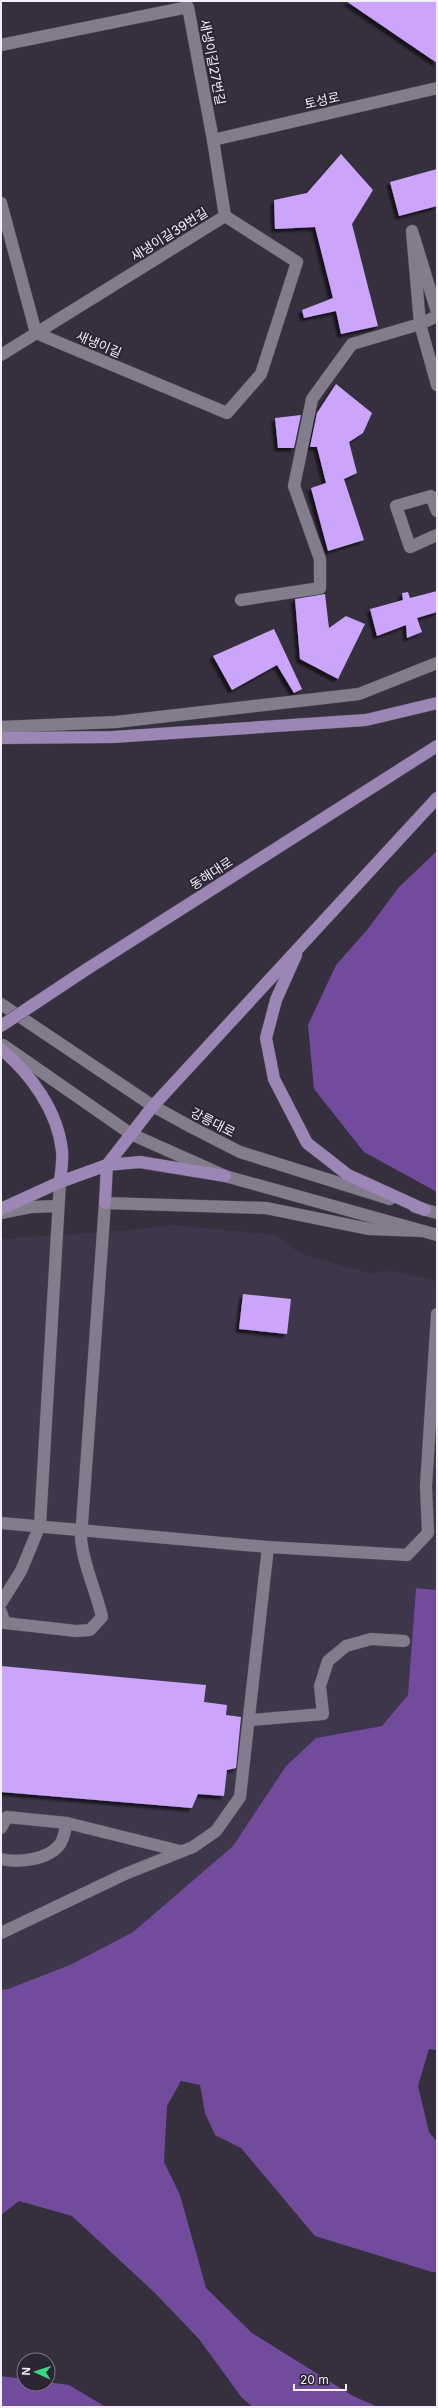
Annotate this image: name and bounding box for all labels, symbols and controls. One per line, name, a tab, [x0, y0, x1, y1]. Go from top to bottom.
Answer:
street label: 새냉이길27번길	[197, 18, 229, 106]
street label: 토성로	[303, 88, 341, 112]
street label: 새냉이길39번길	[128, 204, 210, 264]
street label: 새냉이길	[74, 327, 124, 361]
street label: 동해대로	[187, 853, 235, 893]
street label: 강릉대로	[188, 1104, 238, 1140]
north arrow	[16, 2352, 56, 2392]
scale bar	[294, 2366, 346, 2392]
text: N	[19, 2367, 33, 2376]
text: 20 m	[300, 2372, 329, 2387]

